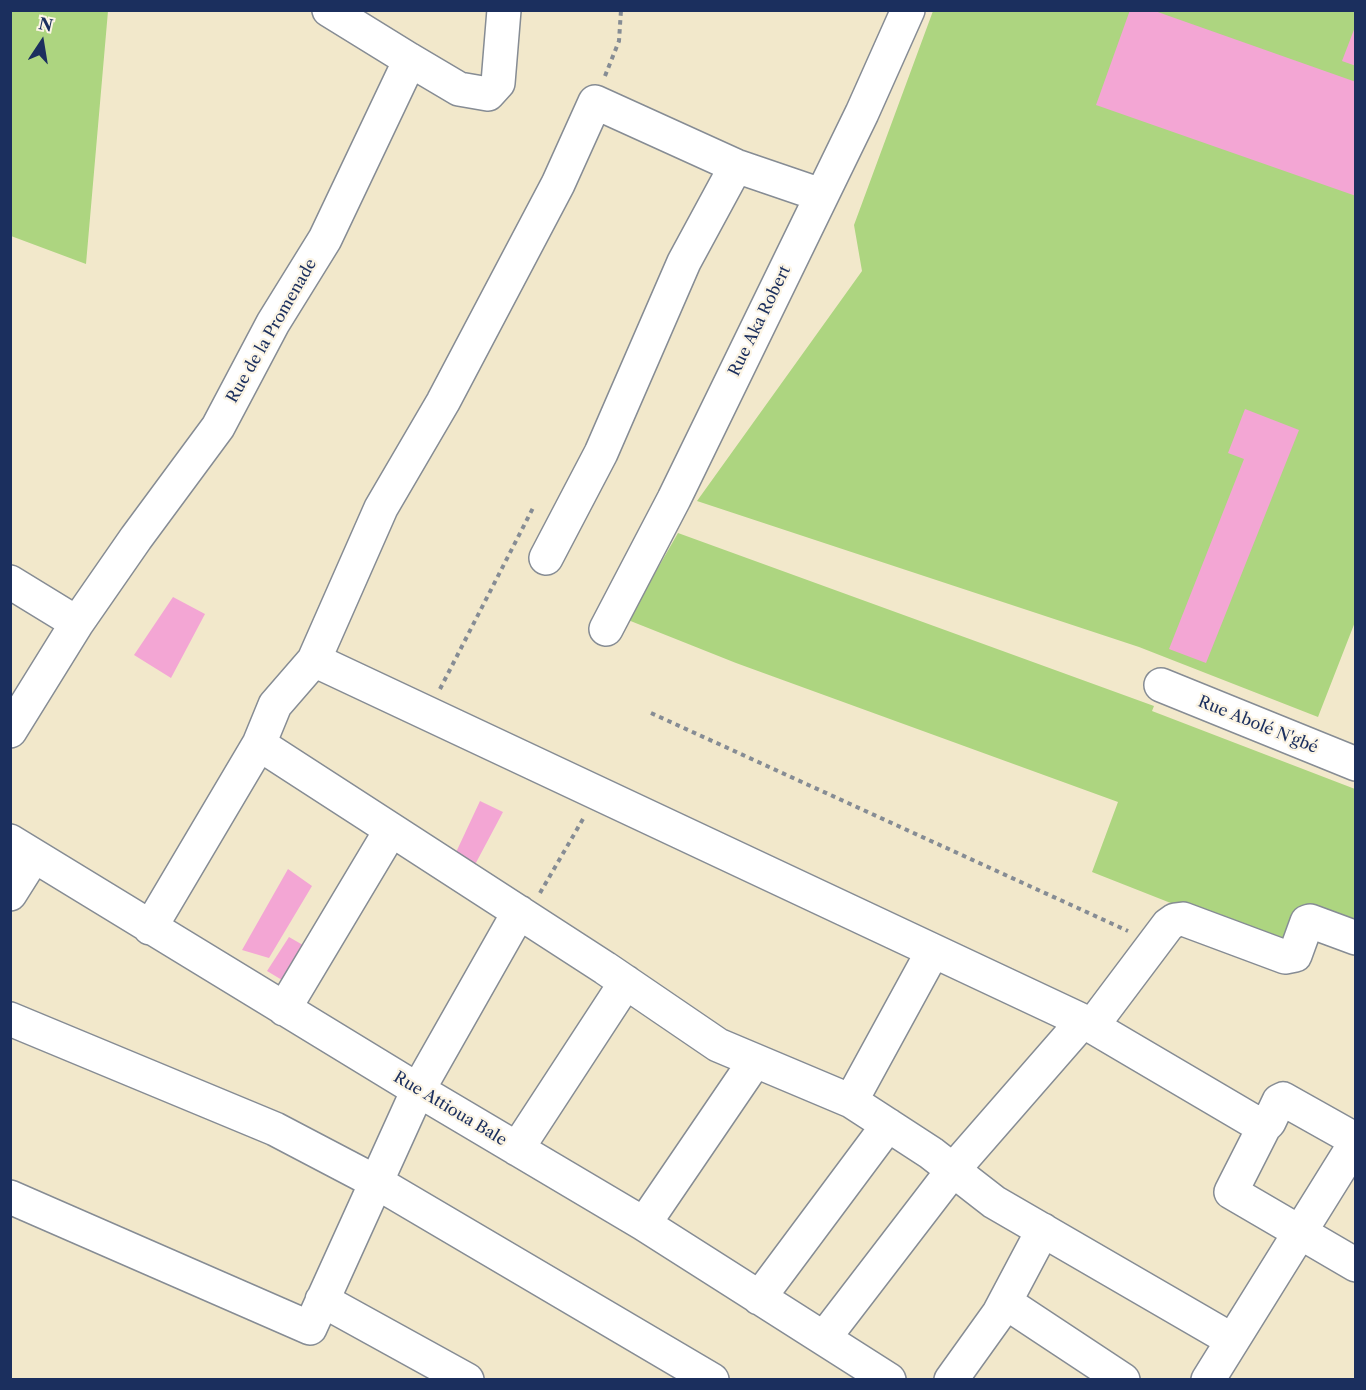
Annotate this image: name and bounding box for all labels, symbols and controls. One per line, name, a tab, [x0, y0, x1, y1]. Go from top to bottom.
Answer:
north arrow	[12, 12, 72, 72]
text: N	[37, 13, 55, 36]
street label: Rue de la Promenade	[223, 256, 321, 406]
street label: Rue Aka Robert	[725, 263, 795, 379]
street label: Rue Abolé N'gbé	[1195, 692, 1321, 758]
street label: Rue Attioua Bale	[390, 1068, 510, 1150]

